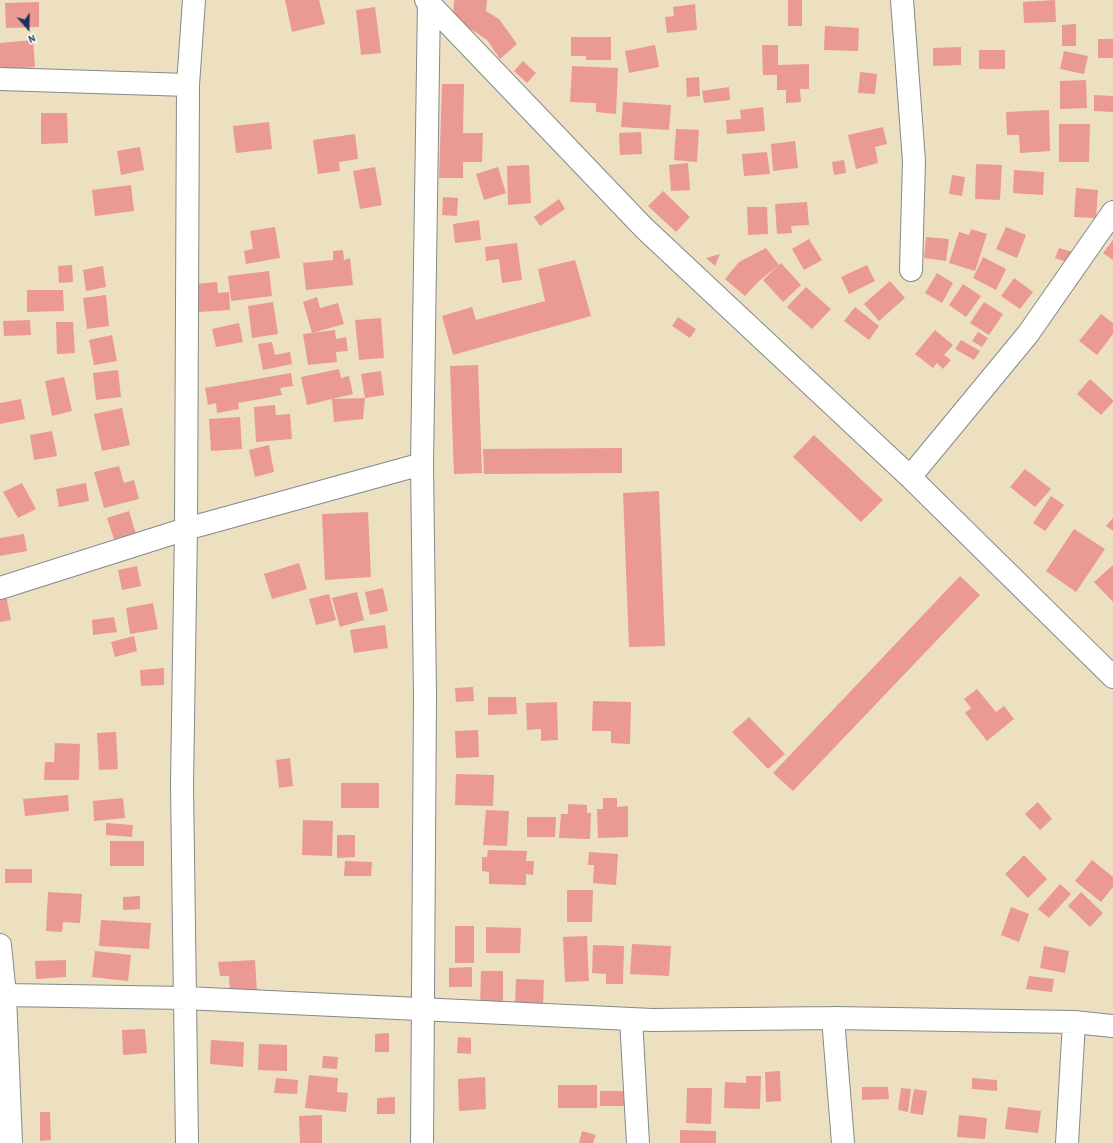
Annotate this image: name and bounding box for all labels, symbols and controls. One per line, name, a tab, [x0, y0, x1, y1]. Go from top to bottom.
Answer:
north arrow	[8, 8, 48, 48]
text: N	[27, 32, 37, 47]

